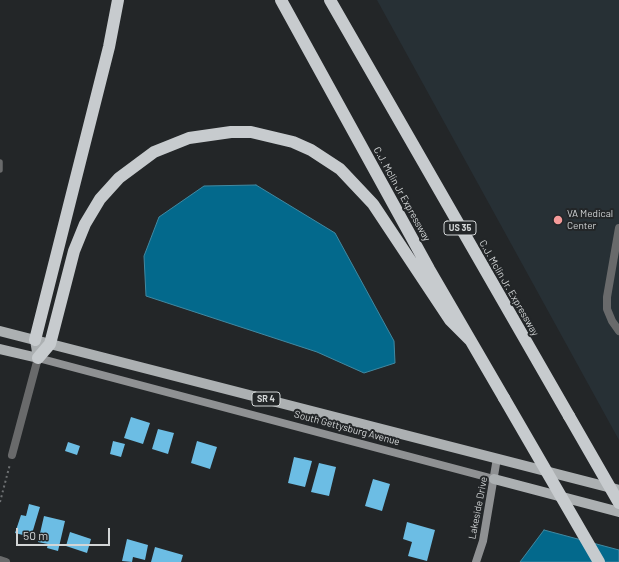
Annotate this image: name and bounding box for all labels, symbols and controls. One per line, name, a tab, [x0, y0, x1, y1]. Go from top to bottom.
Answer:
street label: C.J. Mclin Jr Expressway	[371, 145, 433, 243]
place label: VA Medical Center	[567, 208, 613, 232]
marker: VA Medical Center	[552, 214, 564, 226]
road number: US 35	[444, 221, 476, 235]
street label: C.J. Mclin Jr. Expressway	[477, 238, 541, 338]
road number: SR 4	[252, 392, 280, 406]
street label: South Gettysburg Avenue	[293, 408, 401, 448]
street label: Lakeside Drive	[466, 476, 490, 540]
scale bar	[18, 520, 112, 546]
text: 50 m	[23, 528, 48, 542]

